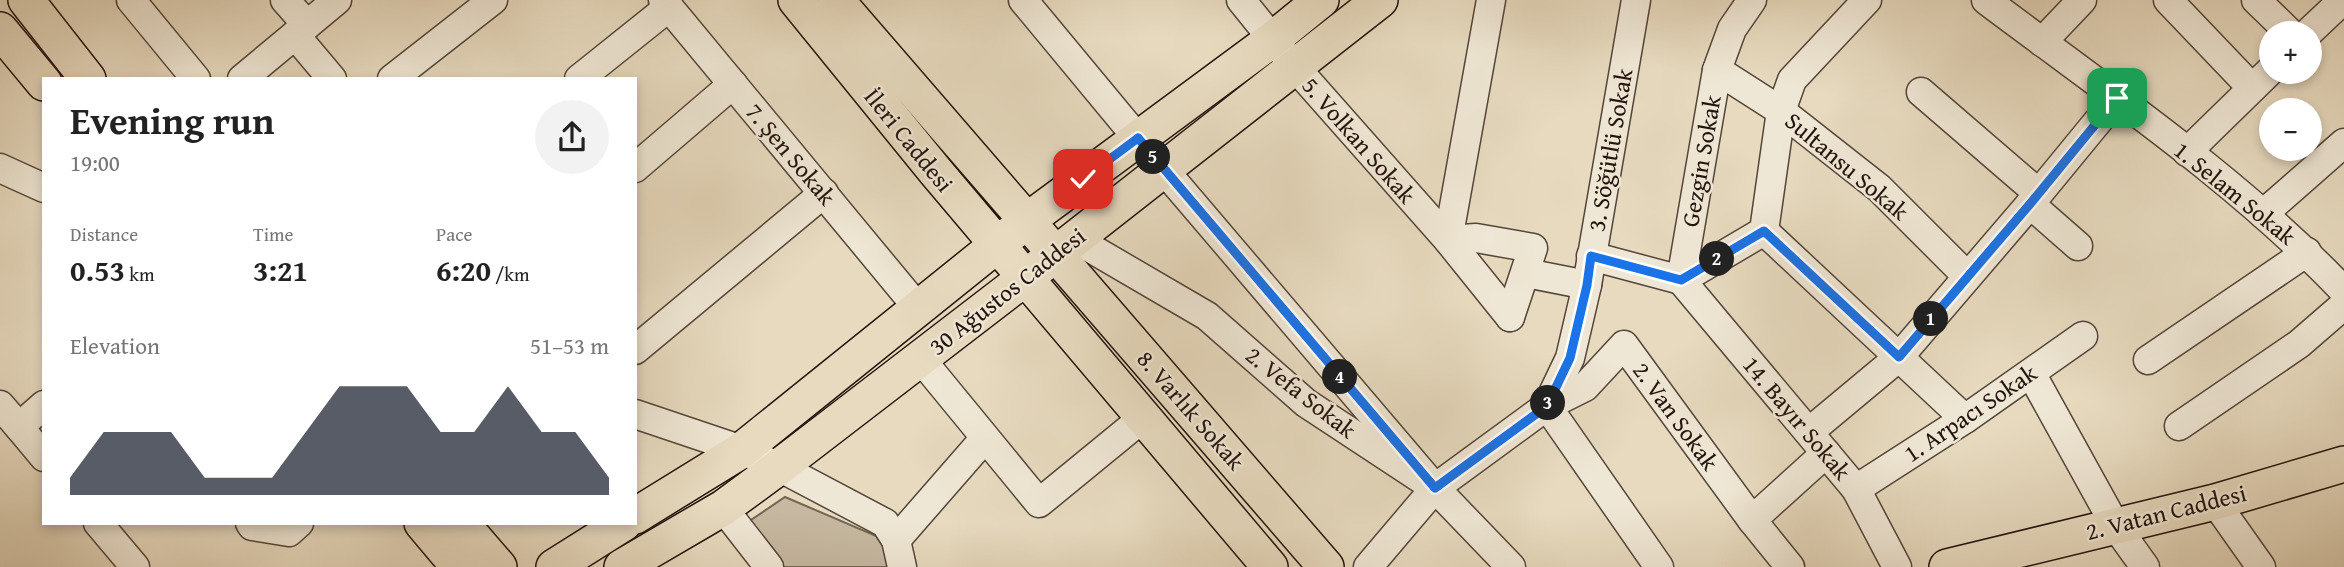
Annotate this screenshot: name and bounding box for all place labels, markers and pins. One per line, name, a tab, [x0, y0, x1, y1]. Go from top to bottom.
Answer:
pin	[2087, 68, 2147, 128]
pin: 5	[1136, 140, 1170, 174]
pin	[1053, 149, 1113, 209]
pin: 2	[1700, 242, 1734, 276]
pin: 1	[1913, 302, 1948, 336]
pin: 4	[1322, 360, 1358, 394]
pin: 3	[1530, 386, 1566, 420]

